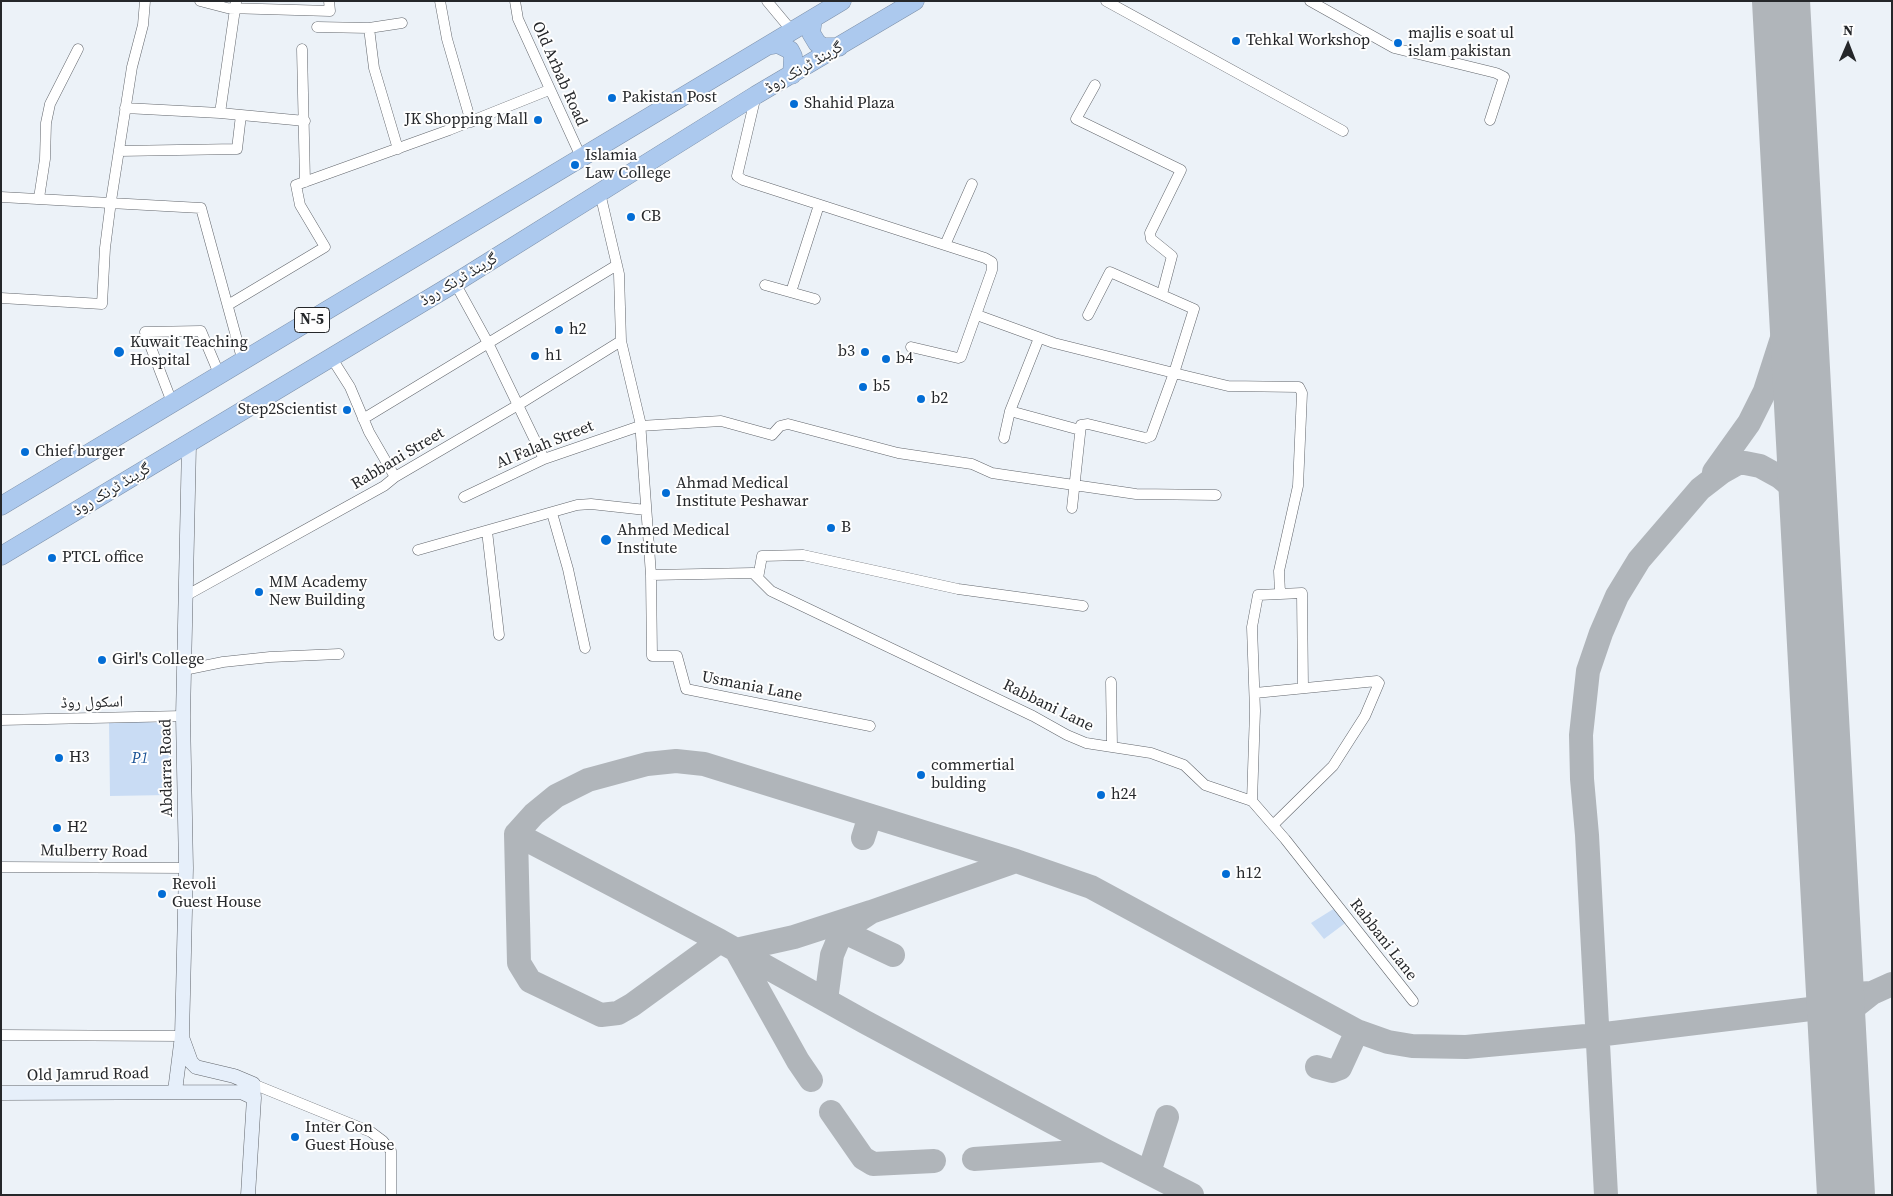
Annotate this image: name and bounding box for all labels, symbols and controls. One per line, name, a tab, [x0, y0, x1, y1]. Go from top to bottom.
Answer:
street label: Old Arbab Road	[527, 19, 591, 129]
north arrow	[1823, 20, 1873, 70]
text: N	[1843, 20, 1854, 40]
place label: majlis e soat ul islam pakistan	[1408, 24, 1514, 62]
place label: Tehkal Workshop	[1246, 31, 1370, 51]
marker: Tehkal Workshop	[1230, 35, 1242, 47]
marker: majlis e soat ul islam pakistan	[1392, 37, 1404, 49]
street label: گرینڈ ٹرنک روڈ	[761, 38, 847, 98]
place label: Pakistan Post	[622, 88, 717, 108]
marker: Pakistan Post	[606, 92, 618, 104]
place label: Shahid Plaza	[804, 94, 895, 114]
marker: Shahid Plaza	[788, 98, 800, 110]
place label: JK Shopping Mall	[405, 110, 528, 130]
marker: JK Shopping Mall	[532, 114, 544, 126]
place label: Islamia Law College	[585, 146, 671, 184]
marker: Islamia Law College	[569, 159, 581, 171]
place label: CB	[641, 207, 661, 227]
marker: CB	[625, 211, 637, 223]
street label: گرینڈ ٹرنک روڈ	[417, 249, 501, 311]
road number: N-5	[294, 308, 330, 332]
place label: h2	[569, 320, 587, 340]
marker: h2	[553, 324, 565, 336]
place label: Kuwait Teaching Hospital	[130, 333, 248, 371]
place label: b3	[838, 342, 855, 362]
marker: Kuwait Teaching Hospital	[112, 345, 126, 359]
place label: h1	[545, 346, 563, 366]
marker: b3	[859, 346, 871, 358]
place label: b4	[896, 349, 913, 369]
marker: h1	[529, 350, 541, 362]
marker: b4	[880, 353, 892, 365]
place label: b5	[873, 377, 890, 397]
marker: b5	[857, 381, 869, 393]
place label: b2	[931, 389, 948, 409]
marker: b2	[915, 393, 927, 405]
place label: Step2Scientist	[238, 400, 337, 420]
marker: Step2Scientist	[341, 404, 353, 416]
street label: Al Falah Street	[494, 417, 596, 473]
street label: Rabbani Street	[348, 424, 448, 494]
place label: Chief burger	[35, 442, 125, 462]
marker: Chief burger	[19, 446, 31, 458]
street label: گرینڈ ٹرنک روڈ	[70, 459, 154, 521]
place label: Ahmad Medical Institute Peshawar	[676, 474, 808, 512]
marker: Ahmad Medical Institute Peshawar	[660, 487, 672, 499]
place label: B	[841, 518, 851, 538]
place label: Ahmed Medical Institute	[617, 521, 729, 559]
marker: B	[825, 522, 837, 534]
marker: Ahmed Medical Institute	[599, 533, 613, 547]
place label: PTCL office	[62, 548, 144, 568]
marker: PTCL office	[46, 552, 58, 564]
place label: MM Academy New Building	[269, 573, 367, 611]
marker: MM Academy New Building	[253, 586, 265, 598]
place label: Girl's College	[112, 650, 205, 670]
marker: Girl's College	[96, 654, 108, 666]
street label: Usmania Lane	[700, 668, 804, 706]
street label: Rabbani Lane	[999, 676, 1097, 736]
street label: اسکول روڈ	[60, 693, 124, 713]
street label: Abdarra Road	[157, 719, 177, 817]
place label: H3	[69, 748, 90, 768]
park label: P1	[131, 749, 149, 769]
marker: H3	[53, 752, 65, 764]
place label: commertial bulding	[931, 756, 1015, 794]
marker: commertial bulding	[915, 769, 927, 781]
place label: h24	[1111, 785, 1137, 805]
marker: h24	[1095, 789, 1107, 801]
place label: H2	[67, 818, 88, 838]
marker: H2	[51, 822, 63, 834]
street label: Mulberry Road	[40, 841, 148, 863]
place label: h12	[1236, 864, 1262, 884]
marker: h12	[1220, 868, 1232, 880]
place label: Revoli Guest House	[172, 875, 261, 913]
marker: Revoli Guest House	[156, 888, 168, 900]
street label: Rabbani Lane	[1345, 895, 1421, 985]
street label: Old Jamrud Road	[27, 1064, 149, 1086]
place label: Inter Con Guest House	[305, 1118, 394, 1156]
marker: Inter Con Guest House	[289, 1131, 301, 1143]

